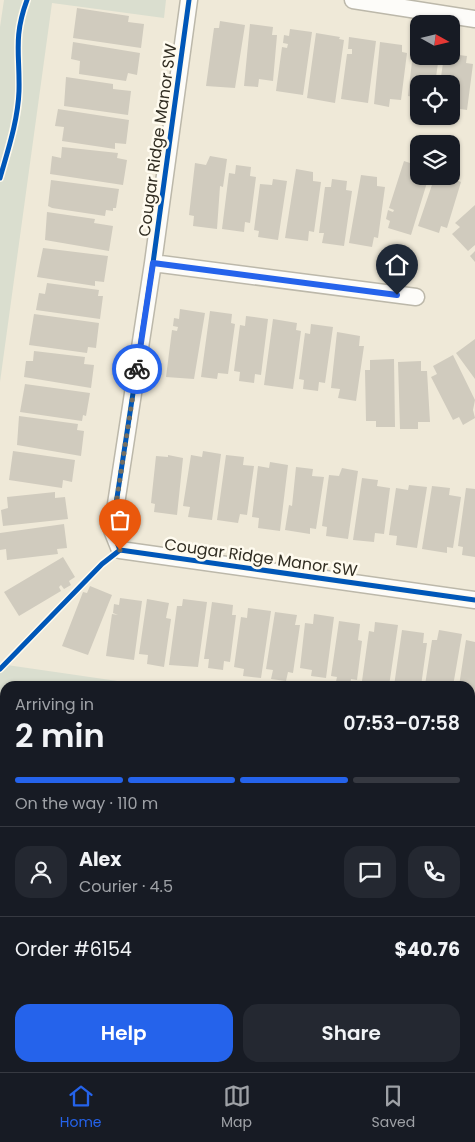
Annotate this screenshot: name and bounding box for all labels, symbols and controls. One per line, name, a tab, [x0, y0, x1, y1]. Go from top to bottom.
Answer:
north arrow	[410, 15, 460, 65]
map controls	[410, 15, 460, 185]
street label: Cougar Ridge Manor SW	[133, 42, 182, 238]
button: locate	[410, 75, 460, 125]
button: layers	[410, 135, 460, 185]
pin	[376, 244, 418, 295]
icon: home	[383, 251, 411, 279]
courier	[112, 344, 162, 394]
icon: bike	[123, 355, 151, 383]
pin	[99, 499, 141, 550]
icon: bag	[106, 506, 134, 534]
street label: Cougar Ridge Manor SW	[163, 533, 359, 582]
text: Arriving in	[15, 693, 94, 716]
text: 07:53–07:58	[343, 710, 460, 737]
text: 2 min	[15, 713, 105, 758]
text: On the way · 110 m	[15, 792, 158, 815]
button: person	[15, 846, 67, 898]
text: Alex	[79, 846, 121, 873]
button: chat	[344, 846, 396, 898]
button: phone	[408, 846, 460, 898]
text: Courier · 4.5	[79, 875, 173, 898]
text: Order #6154	[15, 936, 132, 963]
text: $40.76	[395, 936, 460, 963]
button: Help	[15, 1004, 233, 1062]
button: Share	[243, 1004, 460, 1062]
tab: Home	[60, 1082, 102, 1133]
tab: Map	[221, 1082, 252, 1133]
tab: Saved	[372, 1082, 415, 1133]

